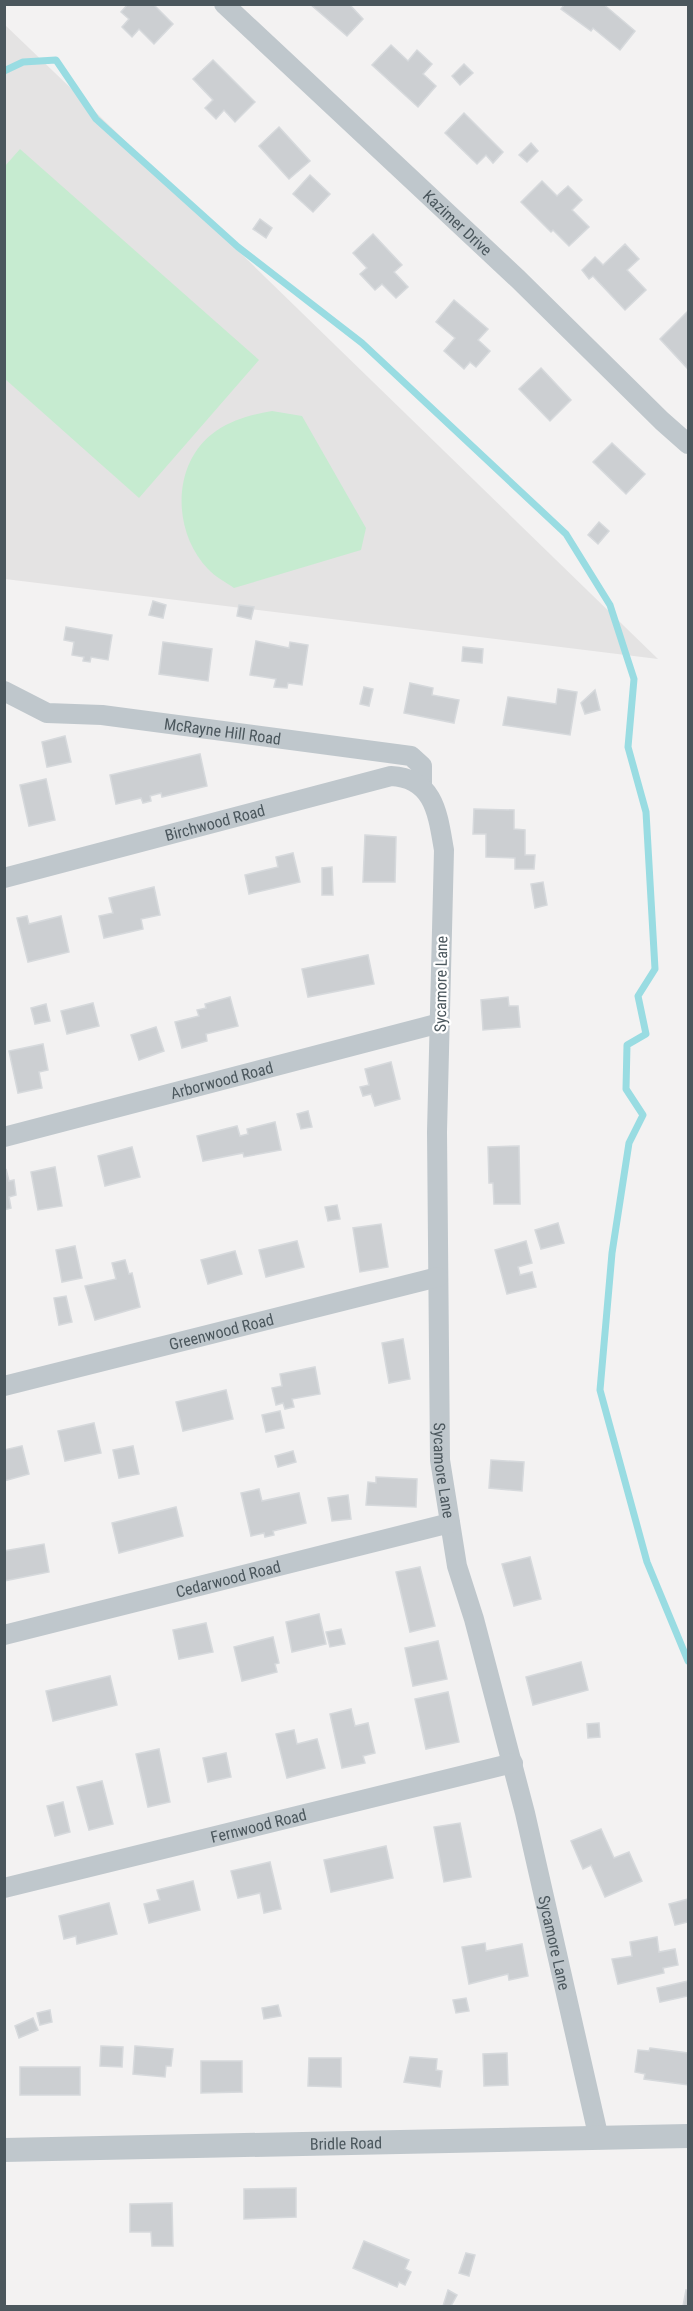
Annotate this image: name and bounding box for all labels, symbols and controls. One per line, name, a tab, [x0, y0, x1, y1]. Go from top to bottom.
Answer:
street label: Kazimer Drive	[419, 186, 496, 259]
street label: McRayne Hill Road	[163, 714, 282, 748]
street label: Birchwood Road	[163, 800, 267, 845]
street label: Sycamore Lane	[431, 936, 451, 1032]
street label: Arborwood Road	[168, 1058, 275, 1103]
street label: Greenwood Road	[167, 1309, 276, 1354]
street label: Sycamore Lane	[430, 1422, 459, 1520]
street label: Cedarwood Road	[174, 1556, 282, 1601]
street label: Fernwood Road	[209, 1805, 308, 1846]
street label: Sycamore Lane	[535, 1894, 574, 1992]
street label: Bridle Road	[310, 2133, 382, 2153]

